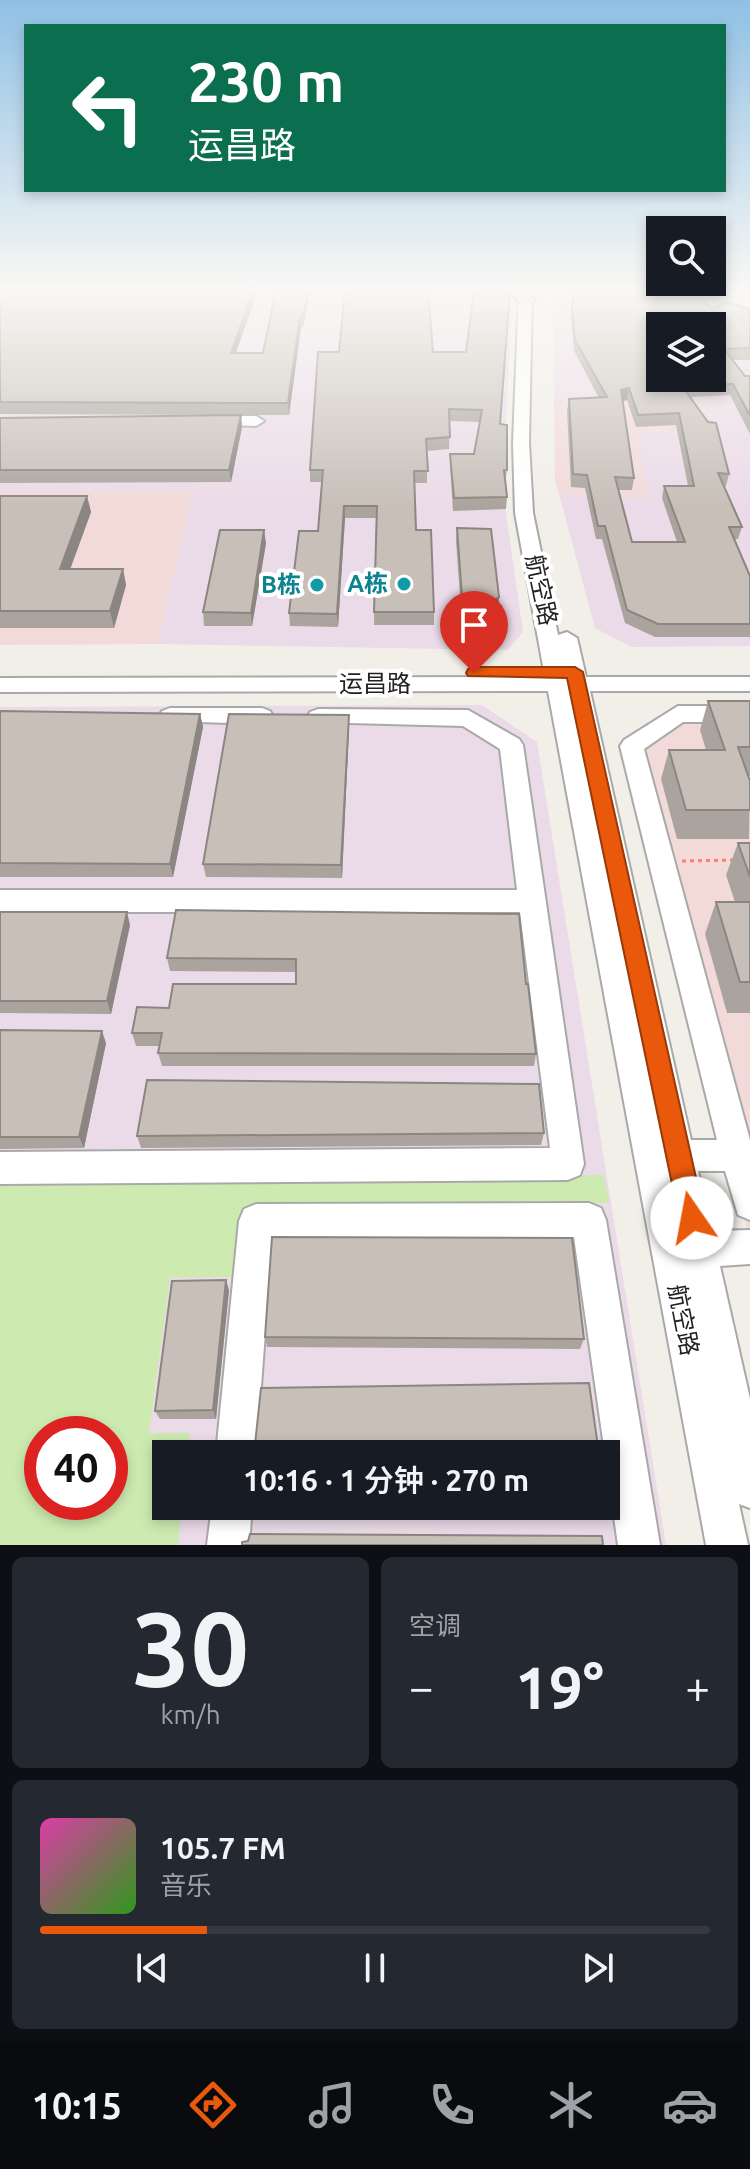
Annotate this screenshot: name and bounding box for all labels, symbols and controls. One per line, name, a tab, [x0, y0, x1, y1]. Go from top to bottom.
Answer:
text: 230 m	[188, 50, 344, 113]
icon: left	[56, 56, 160, 160]
text: 运昌路	[188, 124, 296, 165]
map controls	[646, 216, 726, 392]
button: search	[646, 216, 726, 296]
button: layers	[646, 312, 726, 392]
street label: 航空路	[521, 552, 562, 628]
place label: A栋	[347, 570, 388, 597]
place label: B栋	[261, 571, 301, 598]
marker: A栋	[395, 575, 413, 593]
marker: B栋	[308, 576, 326, 594]
pin	[440, 591, 508, 673]
icon: arrive	[452, 603, 496, 647]
street label: 运昌路	[339, 670, 411, 697]
position arrow	[650, 1176, 734, 1260]
street label: 航空路	[663, 1282, 704, 1358]
speed limit sign: 40	[24, 1416, 128, 1520]
text: 10:16 · 1 分钟 · 270 m	[243, 1463, 529, 1497]
text: 30	[132, 1589, 249, 1706]
text: 空调	[409, 1611, 461, 1640]
text: 19°	[515, 1653, 604, 1720]
text: −	[409, 1662, 434, 1711]
text: +	[685, 1662, 710, 1711]
text: km/h	[160, 1700, 221, 1729]
text: 105.7 FM	[160, 1831, 286, 1865]
text: 音乐	[160, 1871, 212, 1900]
icon: previous	[130, 1946, 174, 1990]
icon: pause	[353, 1946, 397, 1990]
icon: next	[576, 1946, 620, 1990]
icon: directions	[185, 2077, 241, 2133]
icon: music	[304, 2077, 360, 2133]
icon: phone	[424, 2077, 480, 2133]
icon: climate	[543, 2077, 599, 2133]
icon: car	[662, 2077, 718, 2133]
text: 10:15	[32, 2085, 122, 2126]

